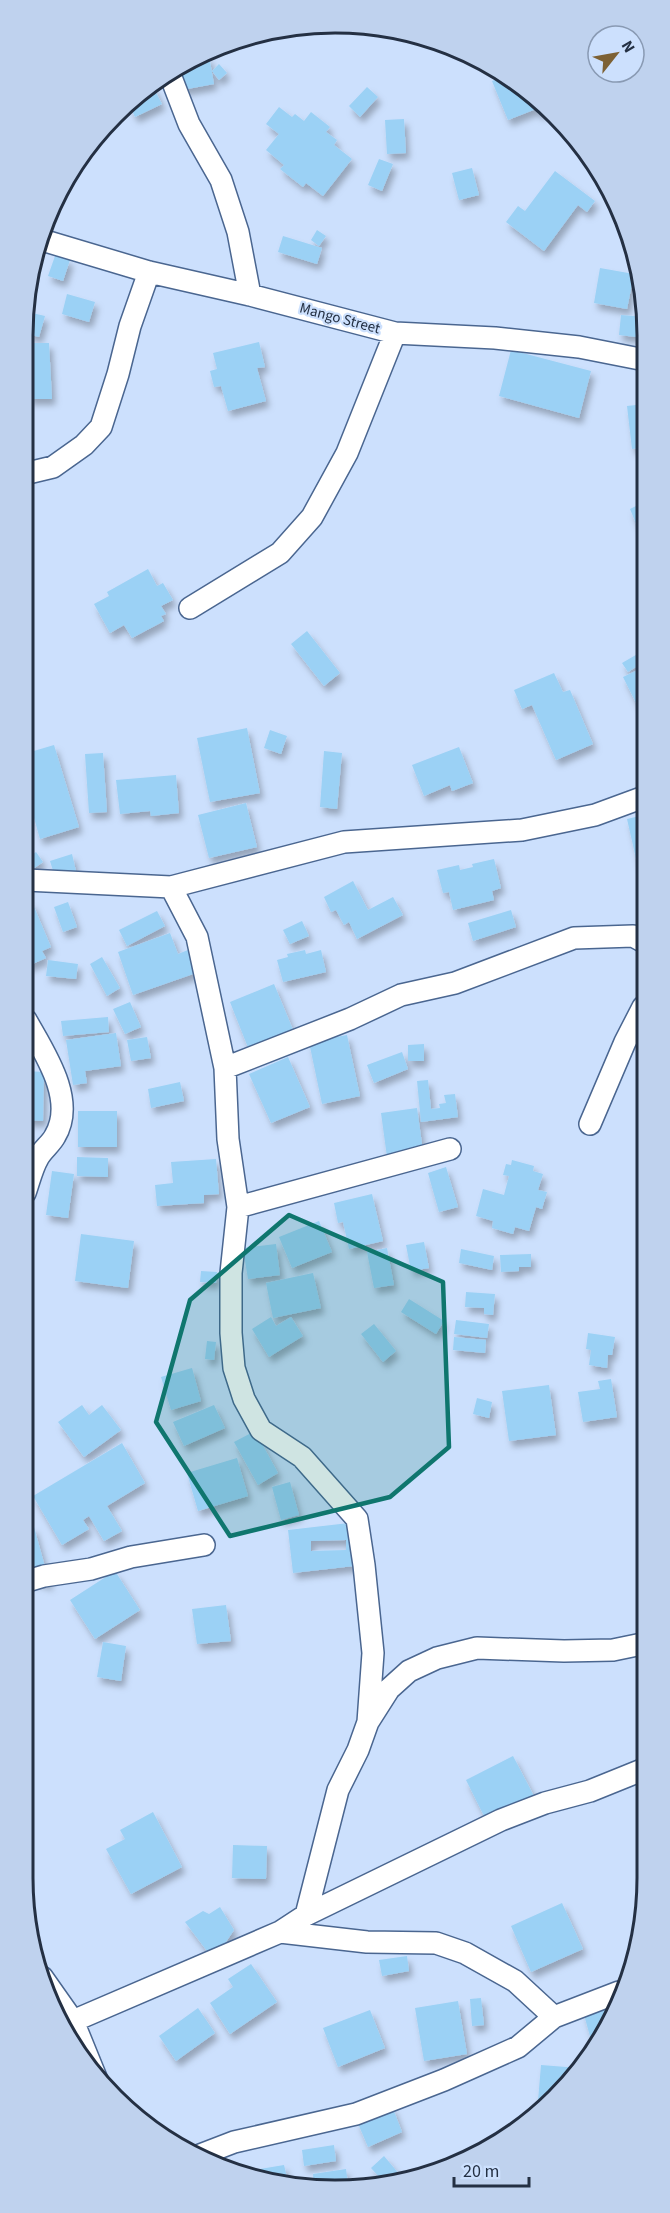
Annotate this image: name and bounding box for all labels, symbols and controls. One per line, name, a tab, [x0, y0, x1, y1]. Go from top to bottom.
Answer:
north arrow	[586, 24, 646, 84]
text: N	[616, 37, 640, 57]
street label: Mango Street	[297, 298, 383, 339]
scale bar	[454, 2150, 529, 2188]
text: 20 m	[463, 2159, 499, 2184]

